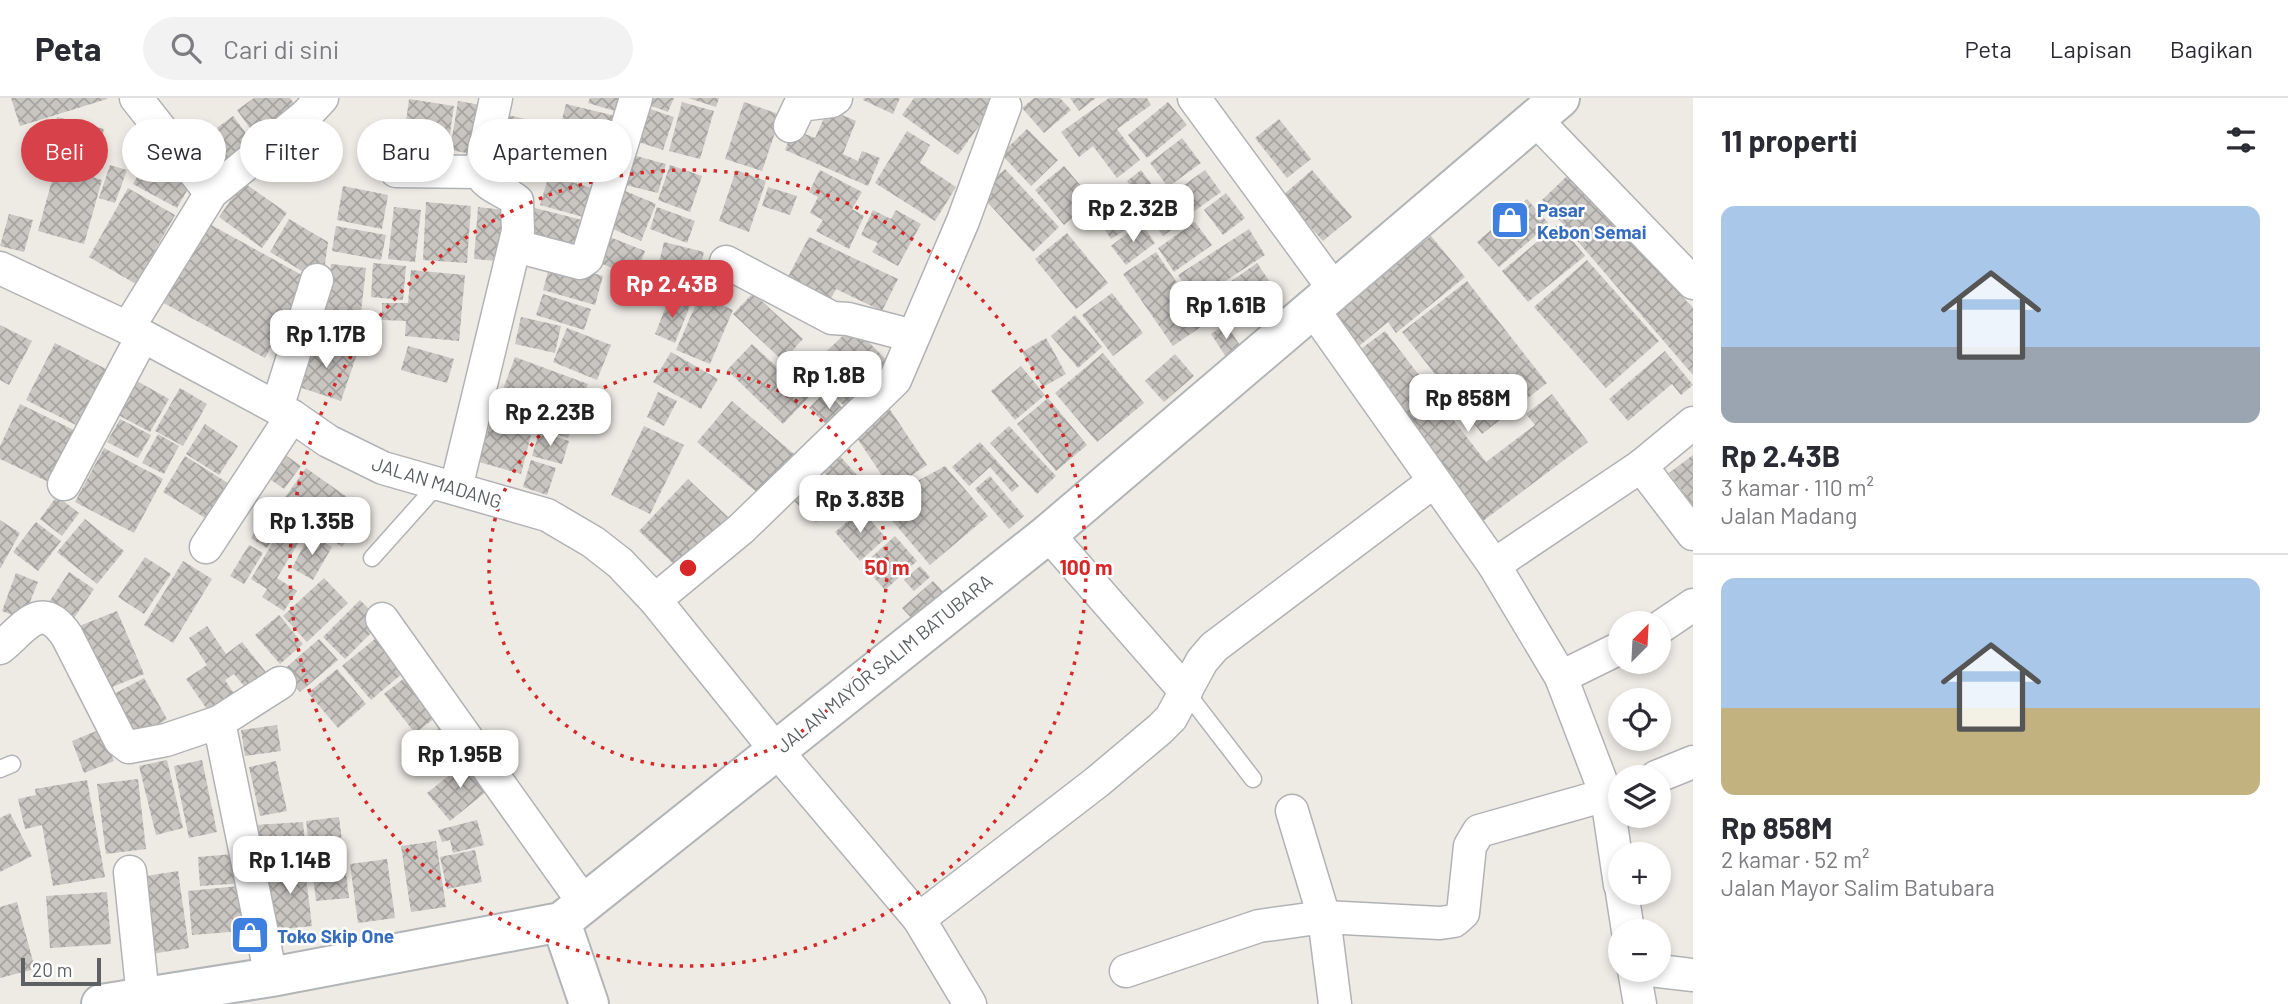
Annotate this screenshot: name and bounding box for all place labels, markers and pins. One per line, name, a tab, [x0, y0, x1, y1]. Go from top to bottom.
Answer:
pin: Rp 2.32B	[1061, 184, 1205, 244]
place label: Pasar Kebon Semai	[1537, 198, 1646, 243]
shop icon: Pasar Kebon Semai	[1489, 199, 1531, 241]
pin: Rp 2.43B	[600, 260, 744, 320]
pin: Rp 1.61B	[1154, 282, 1298, 341]
pin: Rp 1.17B	[254, 310, 398, 370]
pin: Rp 1.8B	[764, 352, 894, 411]
pin: Rp 858M	[1403, 374, 1533, 434]
pin: Rp 2.23B	[478, 388, 622, 448]
pin: Rp 3.83B	[788, 476, 932, 535]
pin: Rp 1.35B	[240, 498, 384, 557]
centre of rings	[676, 556, 700, 580]
pin: Rp 1.95B	[388, 730, 532, 790]
pin: Rp 1.14B	[218, 836, 362, 896]
shop icon: Toko Skip One	[229, 914, 271, 956]
place label: Toko Skip One	[277, 924, 394, 947]

